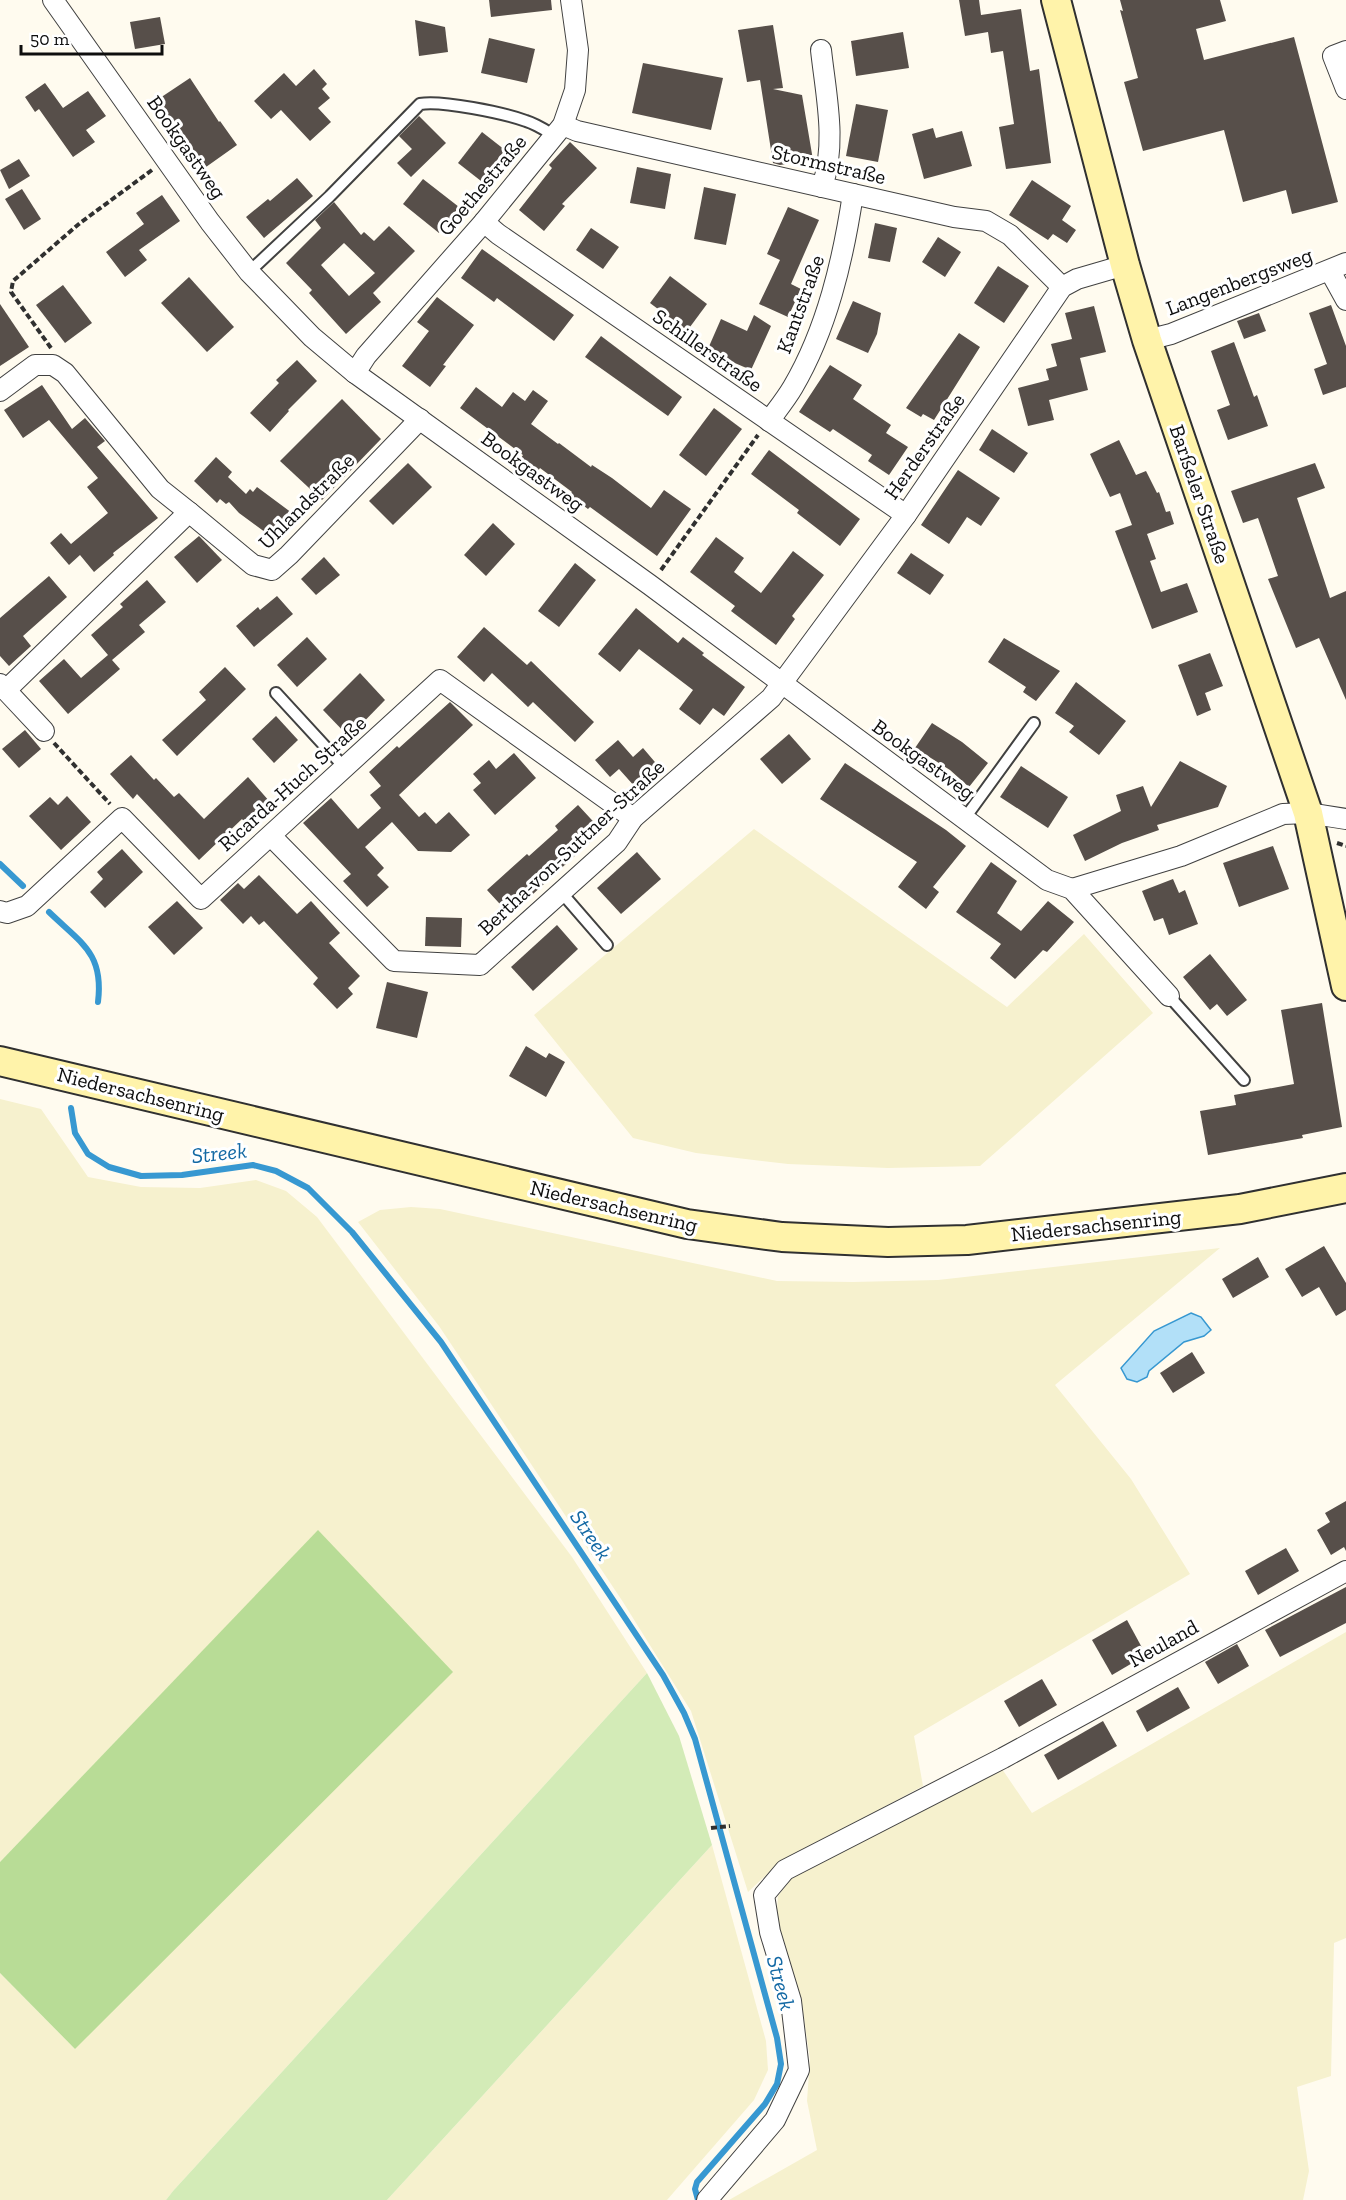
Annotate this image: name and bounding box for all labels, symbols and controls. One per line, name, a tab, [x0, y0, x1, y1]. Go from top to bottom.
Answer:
scale bar	[21, 18, 162, 56]
text: 50 m	[30, 28, 70, 50]
street label: Bookgastweg	[142, 90, 232, 204]
street label: Goethestraße	[433, 129, 532, 241]
street label: Stormstraße	[770, 139, 889, 189]
street label: Langenbergsweg	[1162, 241, 1316, 320]
street label: Kantstraße	[771, 251, 829, 357]
street label: Schillerstraße	[648, 303, 768, 397]
street label: Herderstraße	[878, 388, 970, 504]
street label: Barßeler Straße	[1165, 421, 1236, 567]
street label: Bookgastweg	[477, 425, 590, 517]
street label: Uhlandstraße	[253, 448, 359, 554]
street label: Ricarda-Huch Straße	[213, 710, 371, 856]
street label: Bookgastweg	[868, 713, 981, 805]
street label: Bertha-von-Suttner-Straße	[473, 754, 670, 940]
street label: Niedersachsenring	[55, 1061, 228, 1127]
water label: Streek	[190, 1137, 248, 1169]
street label: Niedersachsenring	[528, 1175, 701, 1238]
street label: Niedersachsenring	[1010, 1204, 1183, 1246]
water label: Streek	[564, 1504, 618, 1566]
street label: Neuland	[1124, 1613, 1203, 1672]
water label: Streek	[761, 1953, 801, 2013]

